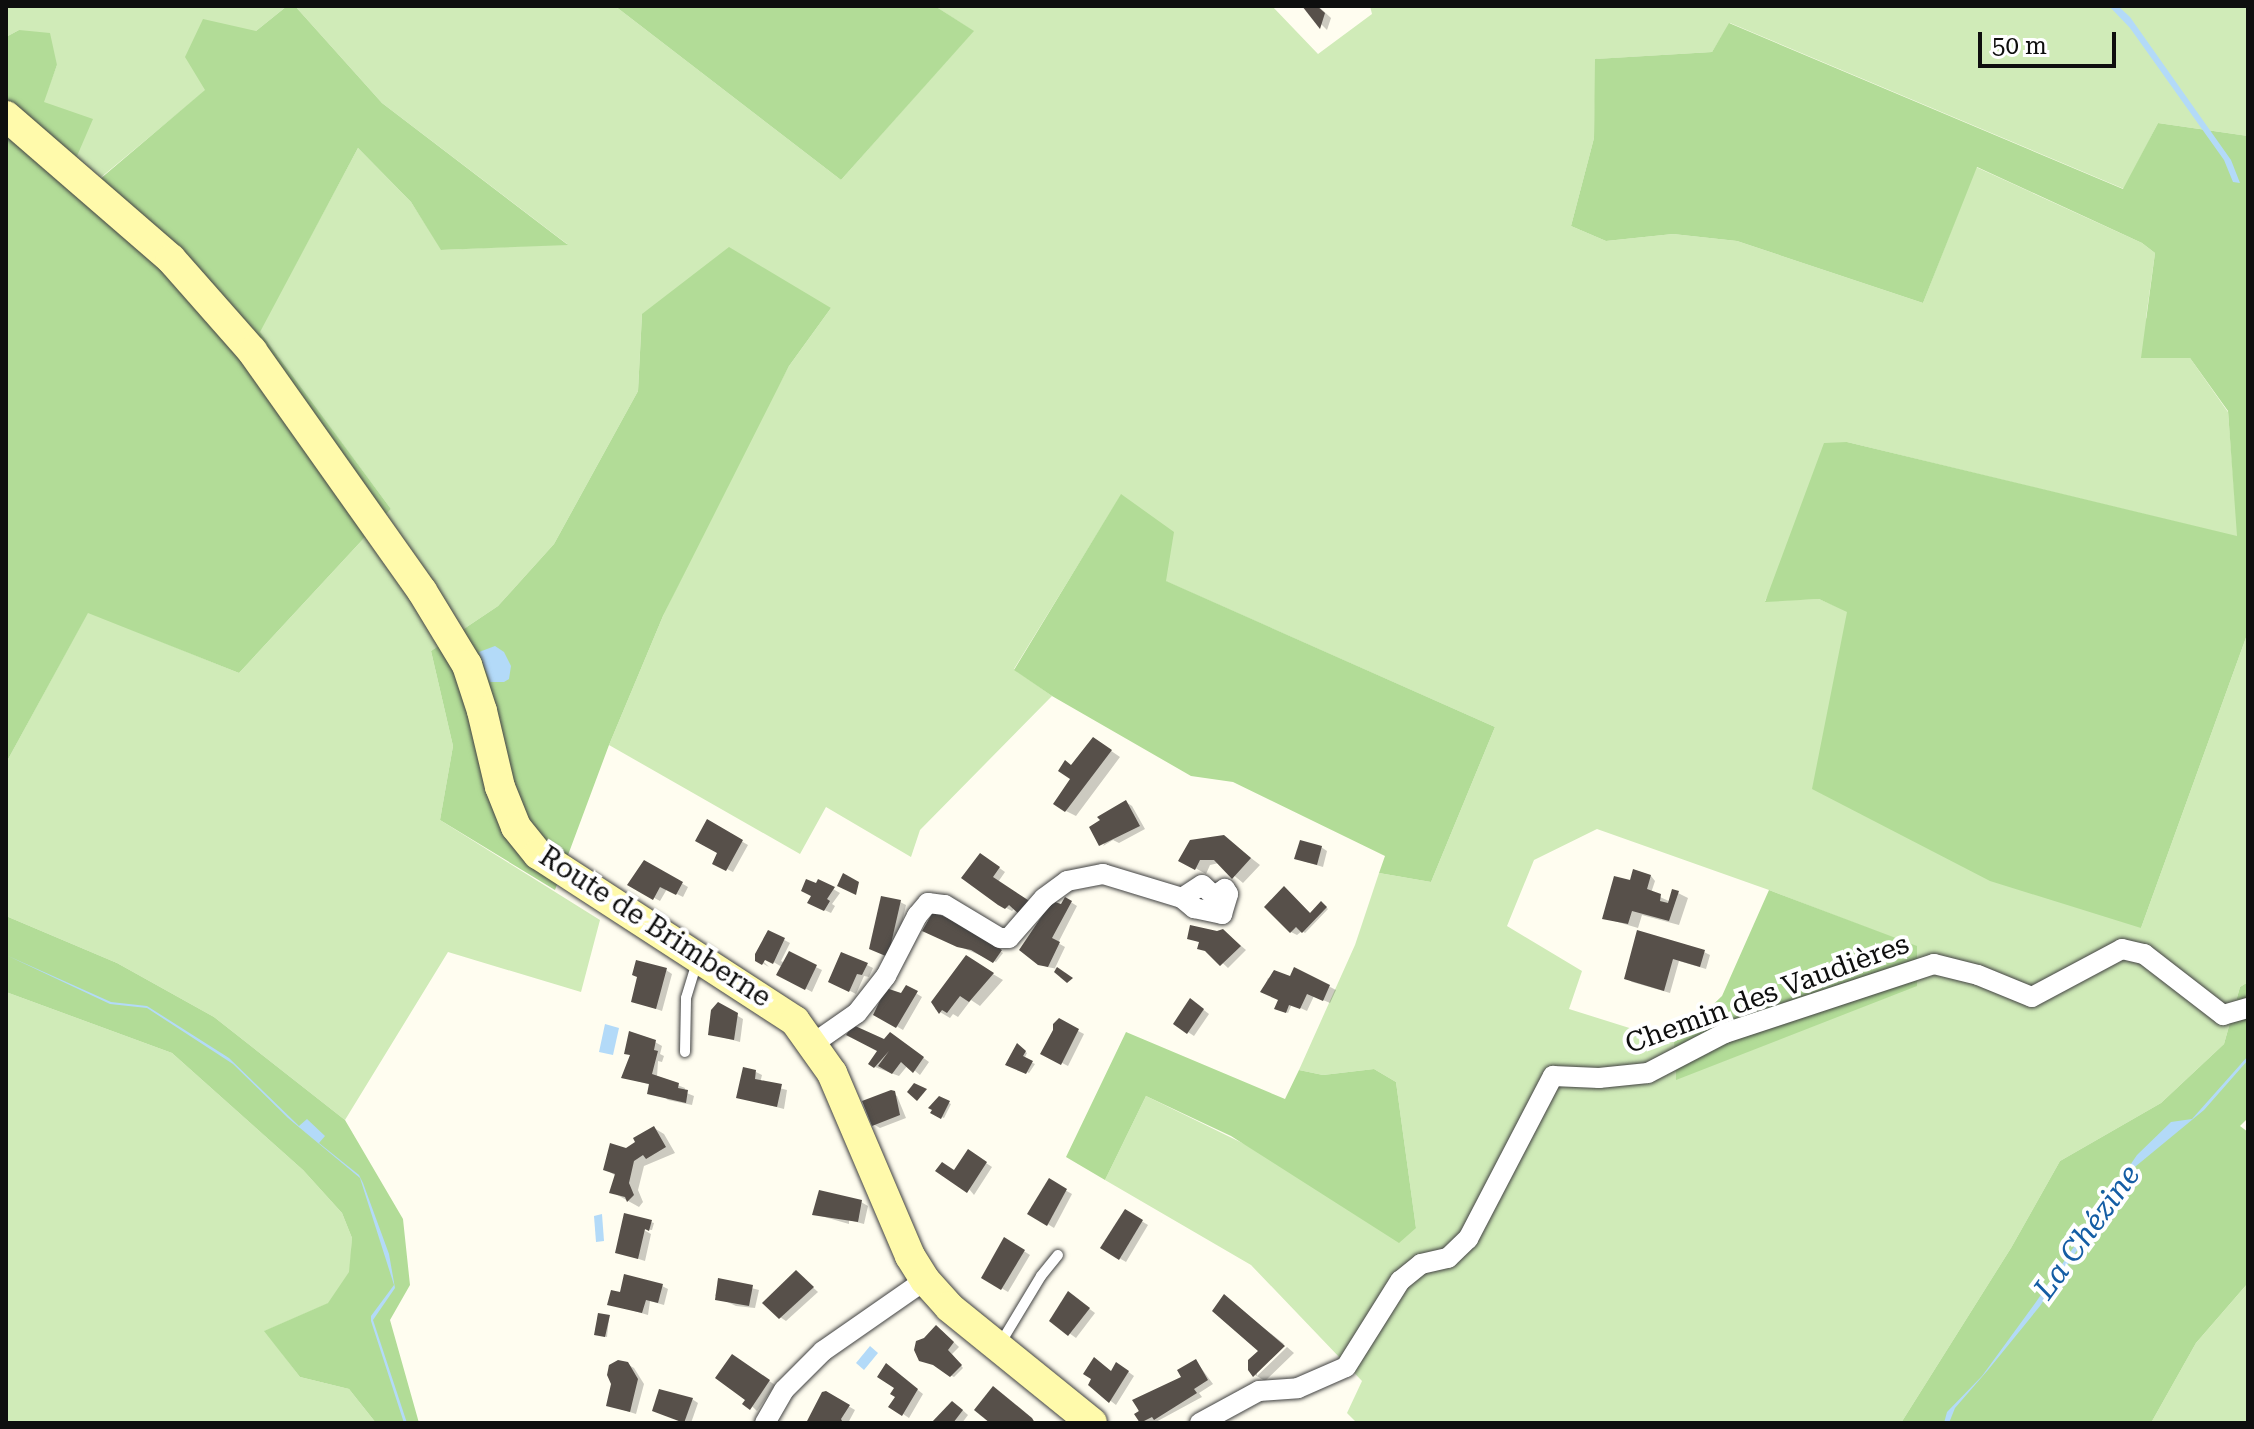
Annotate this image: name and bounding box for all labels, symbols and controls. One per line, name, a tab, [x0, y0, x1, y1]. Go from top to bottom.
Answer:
scale bar	[1982, 16, 2120, 66]
text: 50 m	[1992, 32, 2047, 60]
street label: Route de Brimberne	[533, 840, 777, 1014]
street label: Chemin des Vaudières	[1621, 927, 1913, 1061]
water label: La Chézine	[2026, 1158, 2148, 1306]

